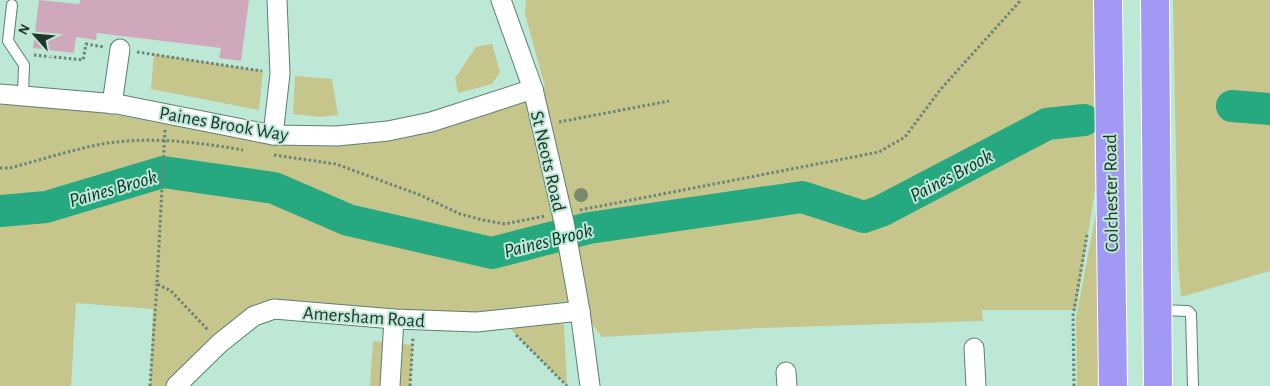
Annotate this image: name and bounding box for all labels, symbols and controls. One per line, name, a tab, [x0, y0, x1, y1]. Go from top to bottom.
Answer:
north arrow	[10, 10, 60, 60]
text: N	[16, 22, 33, 37]
street label: Paines Brook Way	[158, 104, 290, 145]
street label: St Neots Road	[527, 109, 568, 214]
street label: Colchester Road	[1101, 134, 1122, 252]
water label: Paines Brook	[907, 146, 996, 206]
water label: Paines Brook	[67, 167, 160, 211]
water label: Paines Brook	[502, 220, 595, 262]
street label: Amersham Road	[302, 304, 426, 331]

